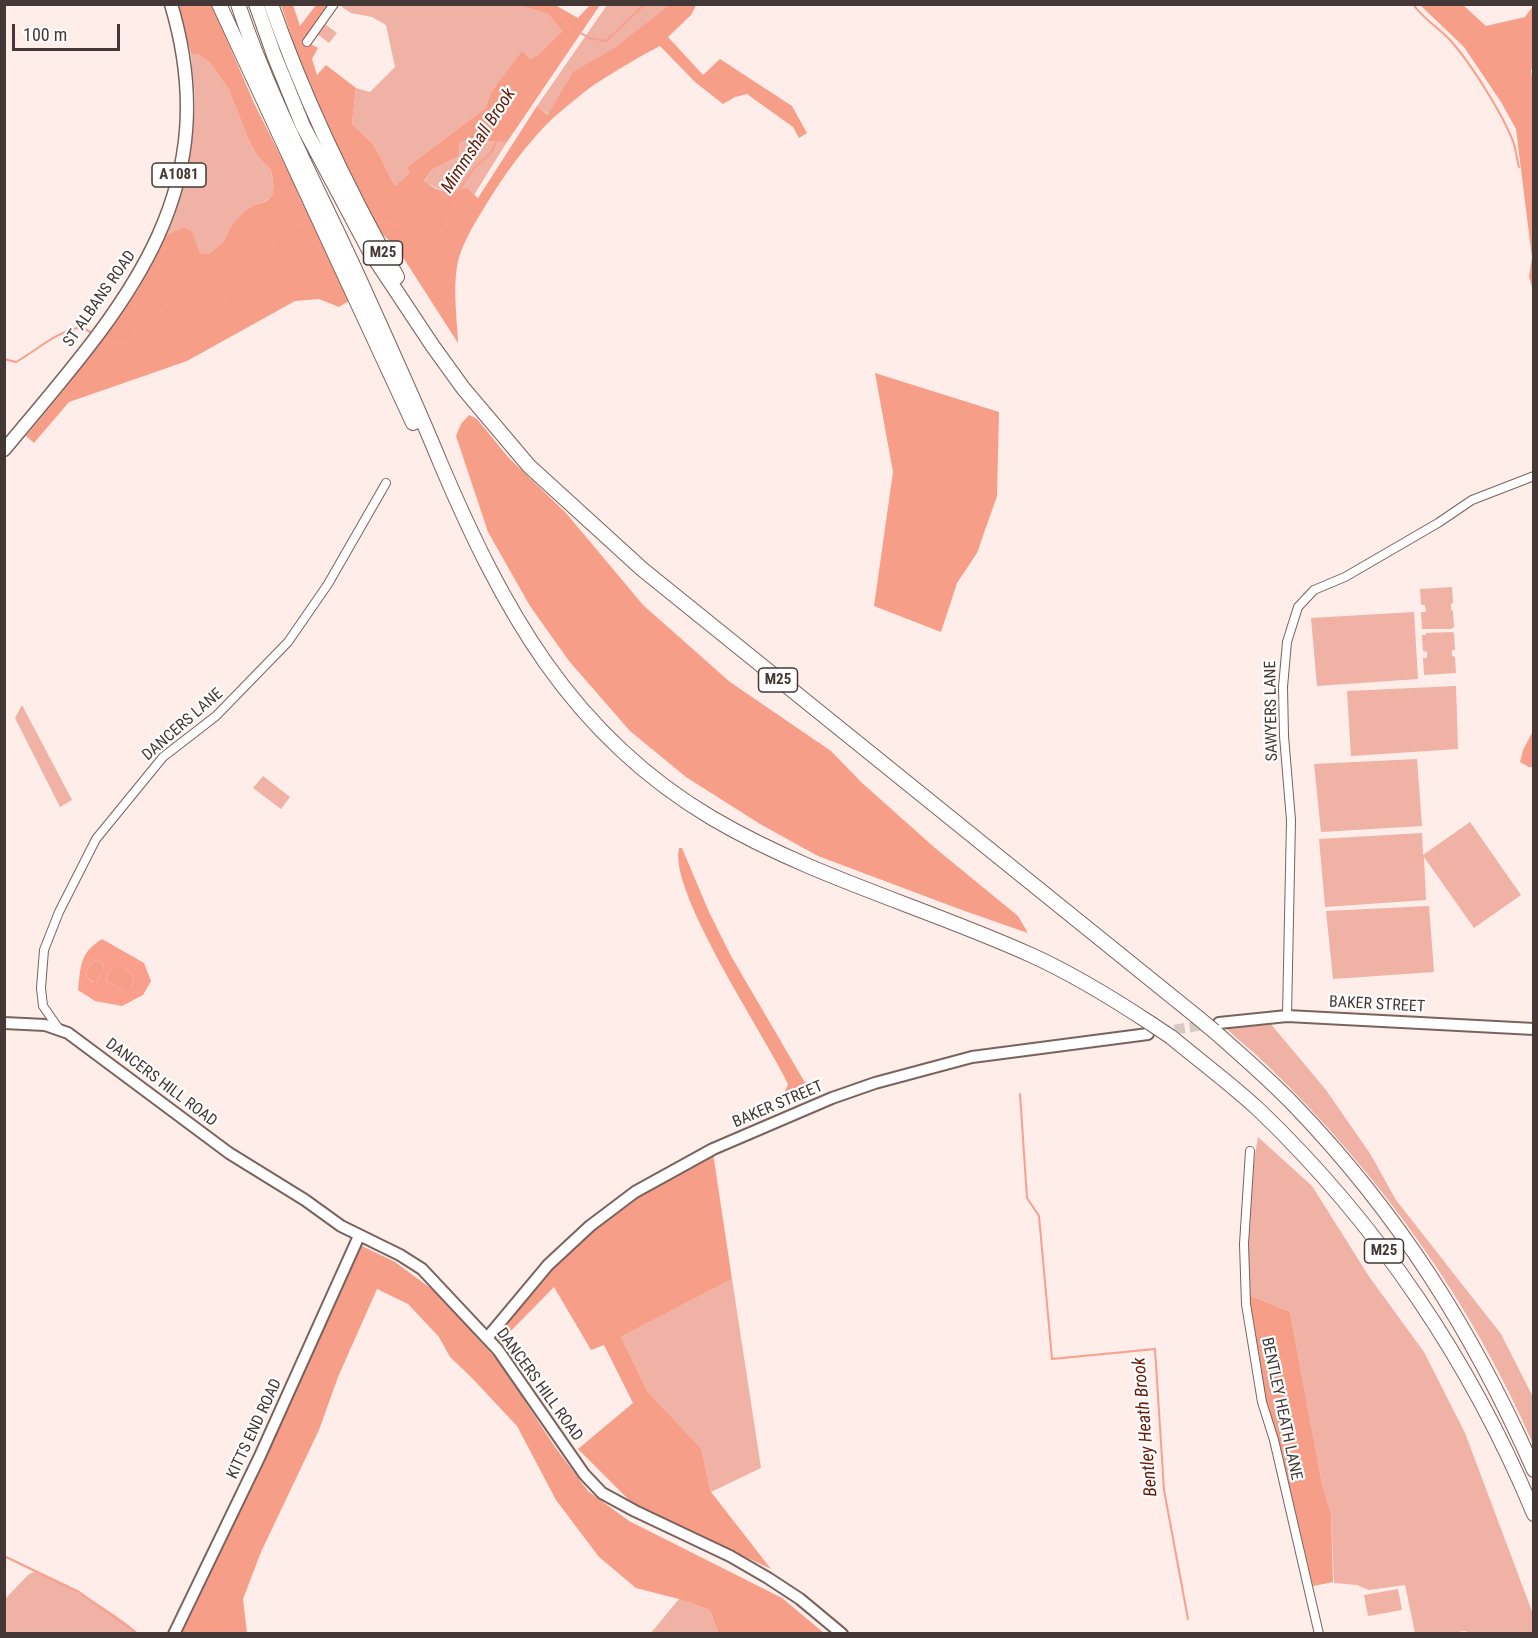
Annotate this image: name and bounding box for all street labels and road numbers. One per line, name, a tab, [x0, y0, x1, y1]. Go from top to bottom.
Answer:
road number: A1081	[152, 163, 206, 187]
road number: M25	[364, 241, 403, 265]
street label: ST ALBANS ROAD	[60, 247, 140, 351]
street label: SAWYERS LANE	[1262, 660, 1282, 762]
road number: M25	[758, 668, 798, 692]
street label: DANCERS LANE	[139, 685, 227, 765]
street label: BAKER STREET	[1328, 993, 1426, 1017]
street label: DANCERS HILL ROAD	[101, 1035, 221, 1131]
street label: BAKER STREET	[730, 1077, 826, 1133]
road number: M25	[1364, 1239, 1404, 1263]
street label: DANCERS HILL ROAD	[492, 1325, 586, 1445]
street label: BENTLEY HEATH LANE	[1257, 1336, 1305, 1482]
street label: KITTS END ROAD	[223, 1376, 287, 1482]

